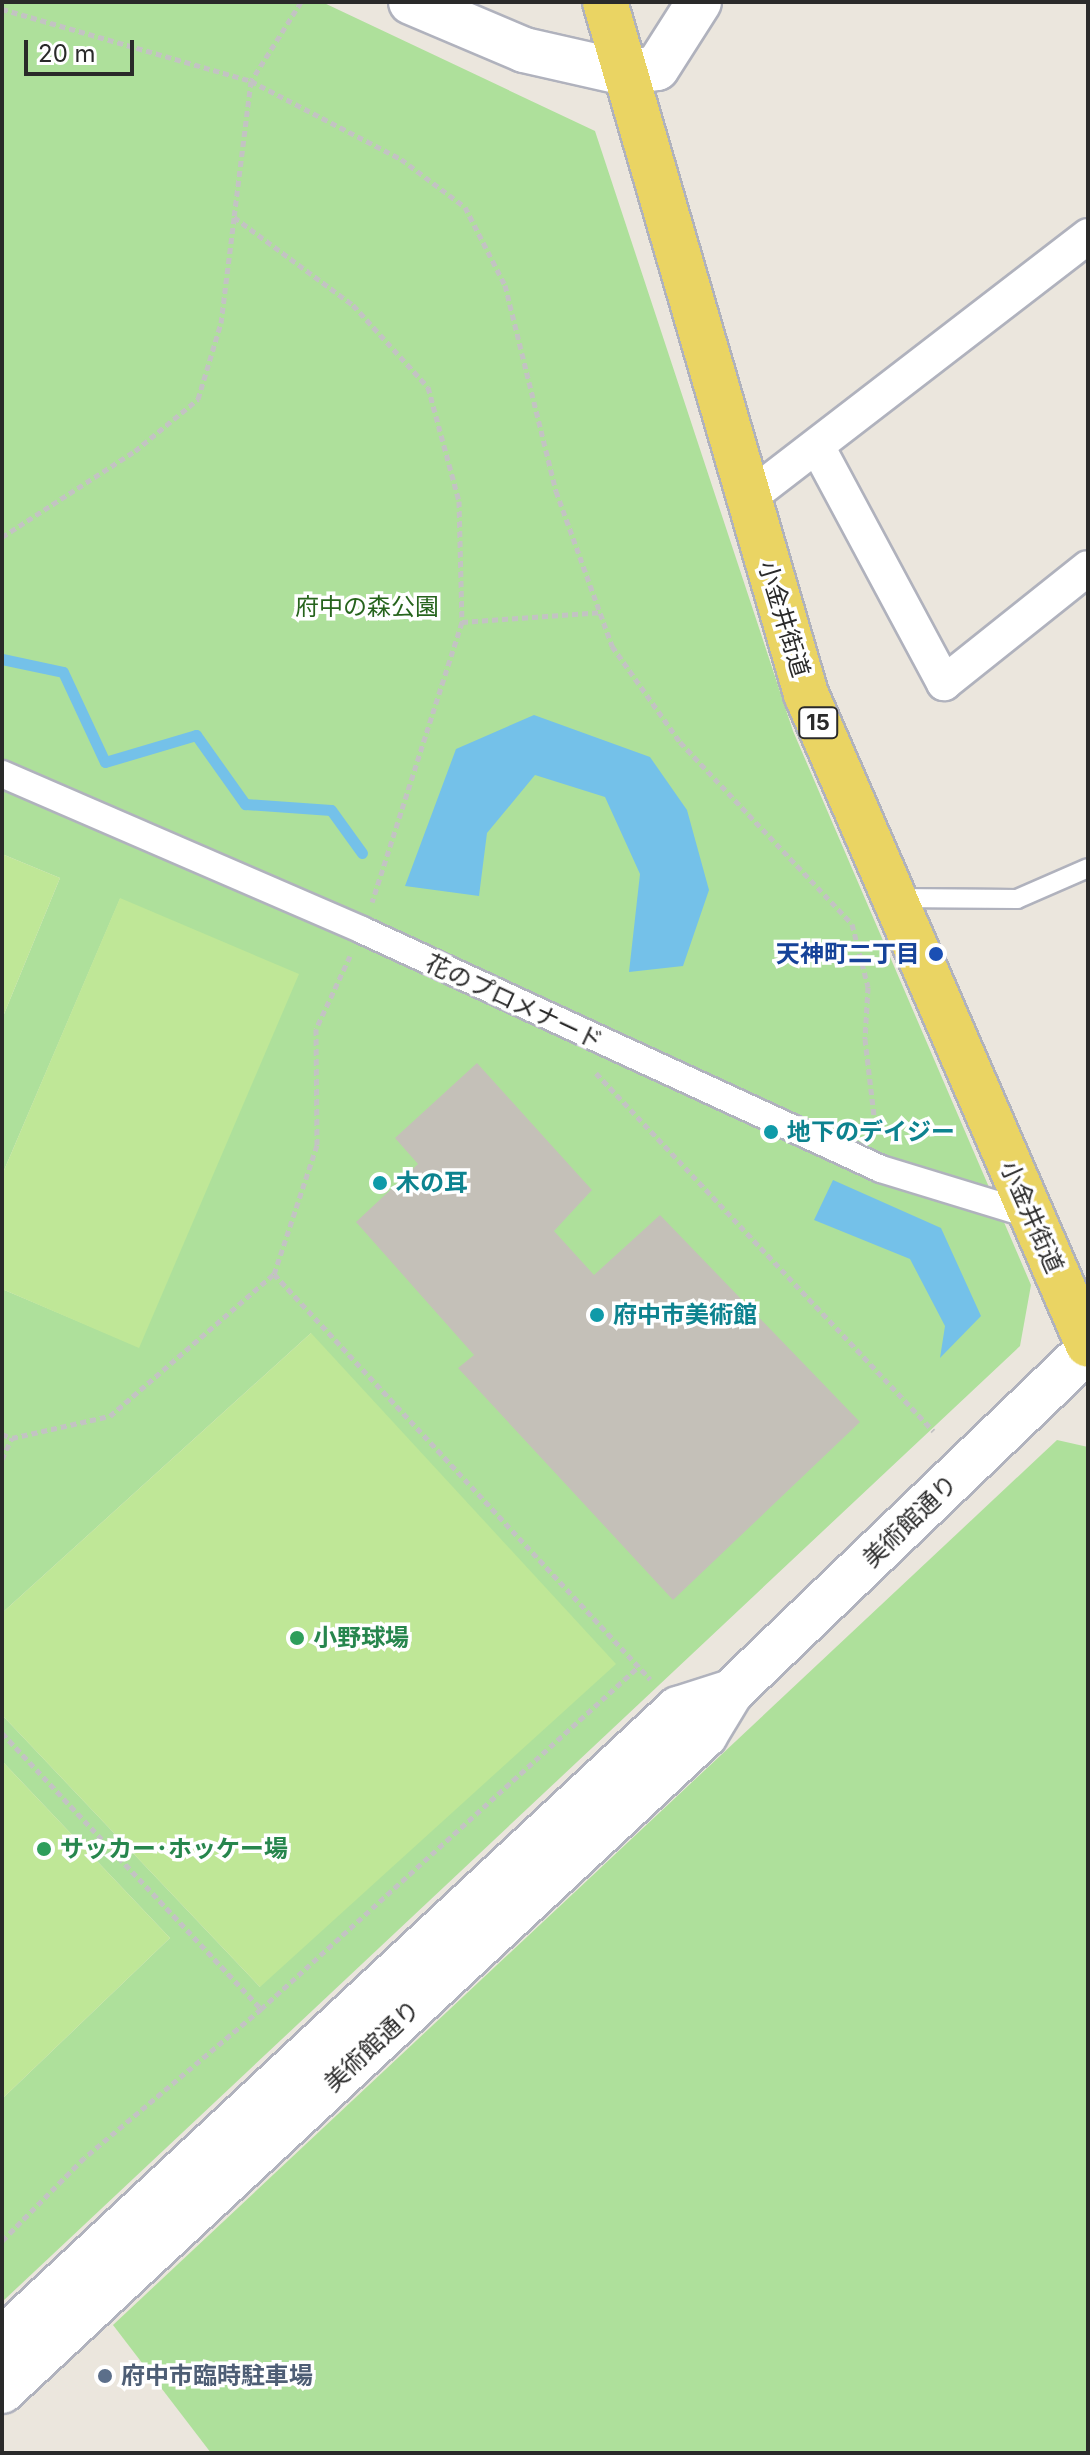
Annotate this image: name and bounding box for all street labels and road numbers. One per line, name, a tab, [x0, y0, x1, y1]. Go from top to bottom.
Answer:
street label: 小金井街道	[753, 557, 815, 681]
road number: 15	[798, 705, 838, 741]
street label: 花のプロメナード	[421, 948, 607, 1056]
street label: 小金井街道	[994, 1156, 1070, 1278]
street label: 美術館通り	[857, 1469, 963, 1573]
street label: 美術館通り	[318, 1995, 426, 2097]

